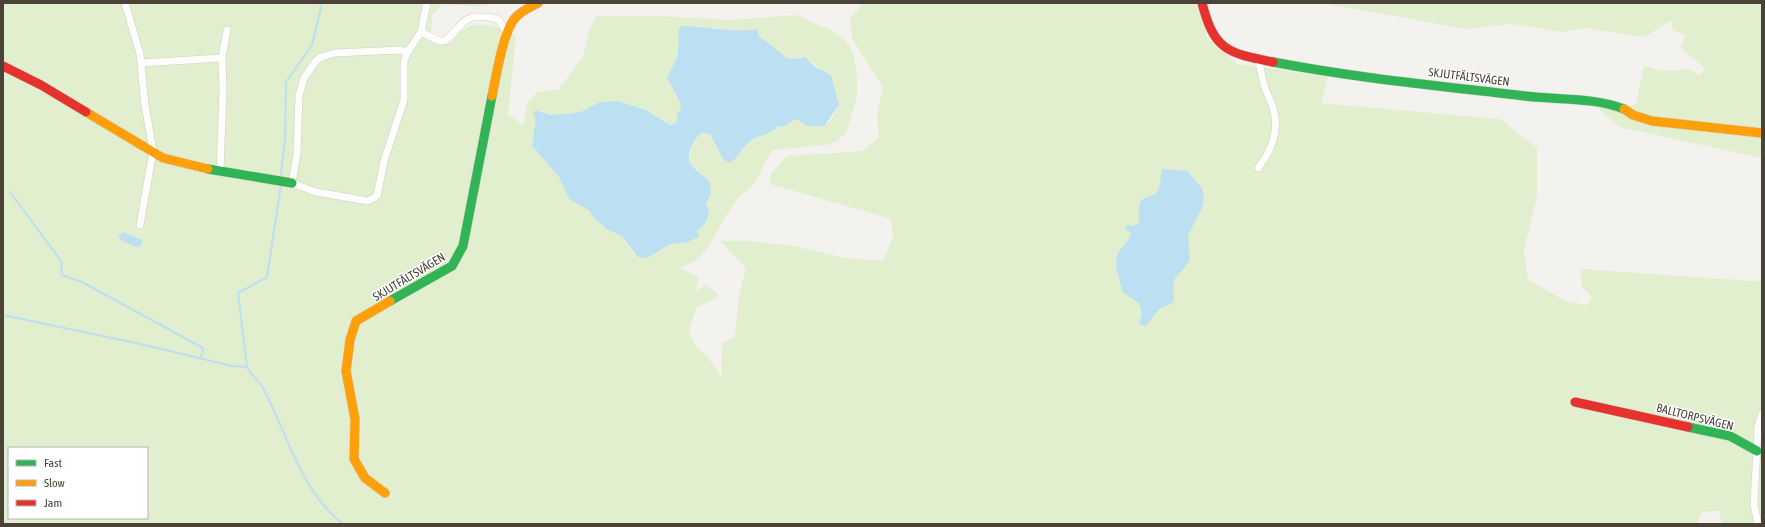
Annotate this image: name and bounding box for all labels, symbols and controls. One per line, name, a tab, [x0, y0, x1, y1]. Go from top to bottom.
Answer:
street label: SKJUTFÄLTSVÄGEN	[1428, 65, 1510, 89]
street label: SKJUTFÄLTSVÄGEN	[370, 250, 448, 304]
street label: BALLTORPSVÄGEN	[1655, 401, 1735, 433]
legend	[8, 447, 148, 519]
text: Fast	[44, 456, 62, 470]
text: Slow	[44, 476, 65, 490]
text: Jam	[44, 496, 62, 510]

